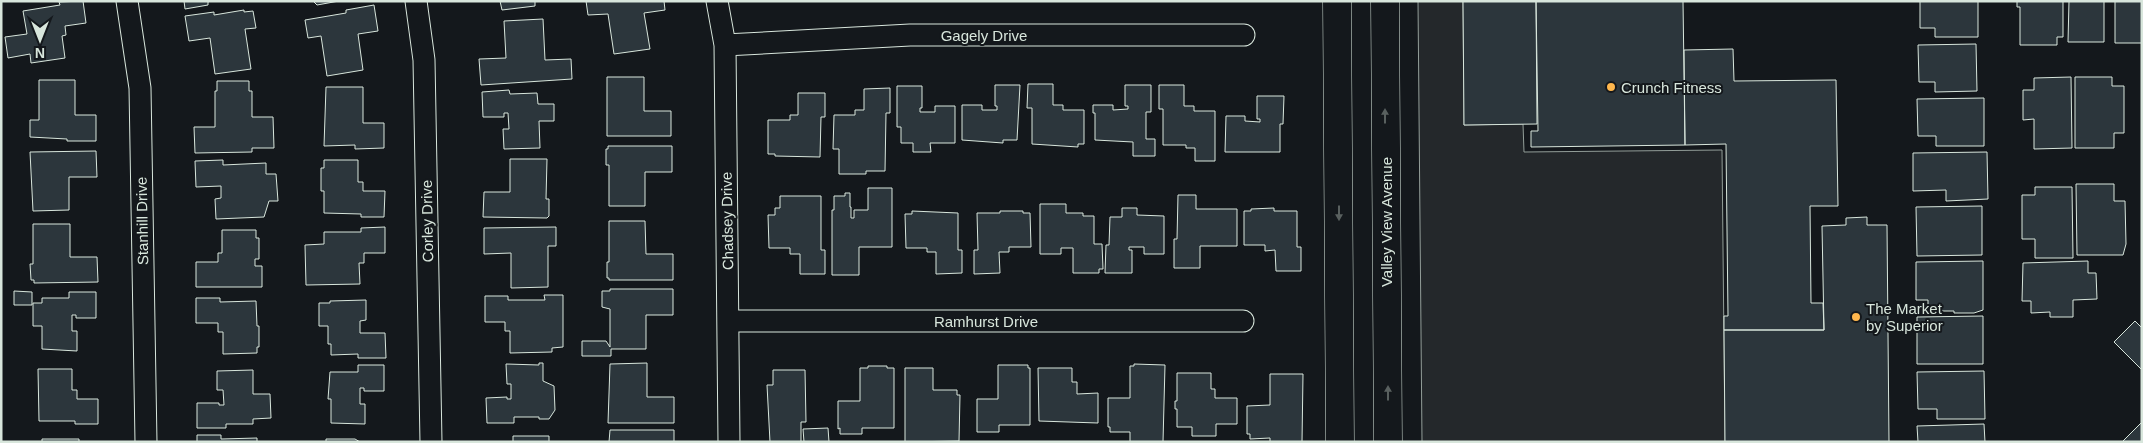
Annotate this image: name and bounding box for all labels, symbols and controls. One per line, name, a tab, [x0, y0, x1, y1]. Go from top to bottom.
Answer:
north arrow	[15, 15, 65, 65]
street label: Gagely Drive	[941, 27, 1027, 44]
text: N	[35, 45, 45, 61]
place label: Crunch Fitness	[1621, 79, 1722, 96]
marker: Crunch Fitness	[1605, 81, 1617, 93]
one-way arrow	[1381, 108, 1389, 124]
street label: Valley View Avenue	[1378, 157, 1395, 287]
street label: Chadsey Drive	[718, 172, 736, 270]
street label: Stanhill Drive	[133, 177, 151, 265]
street label: Corley Drive	[418, 180, 436, 262]
one-way arrow	[1335, 206, 1343, 222]
place label: The Market by Superior	[1866, 300, 1943, 334]
marker: The Market by Superior	[1850, 311, 1862, 323]
street label: Ramhurst Drive	[934, 313, 1038, 330]
one-way arrow	[1384, 385, 1392, 401]

